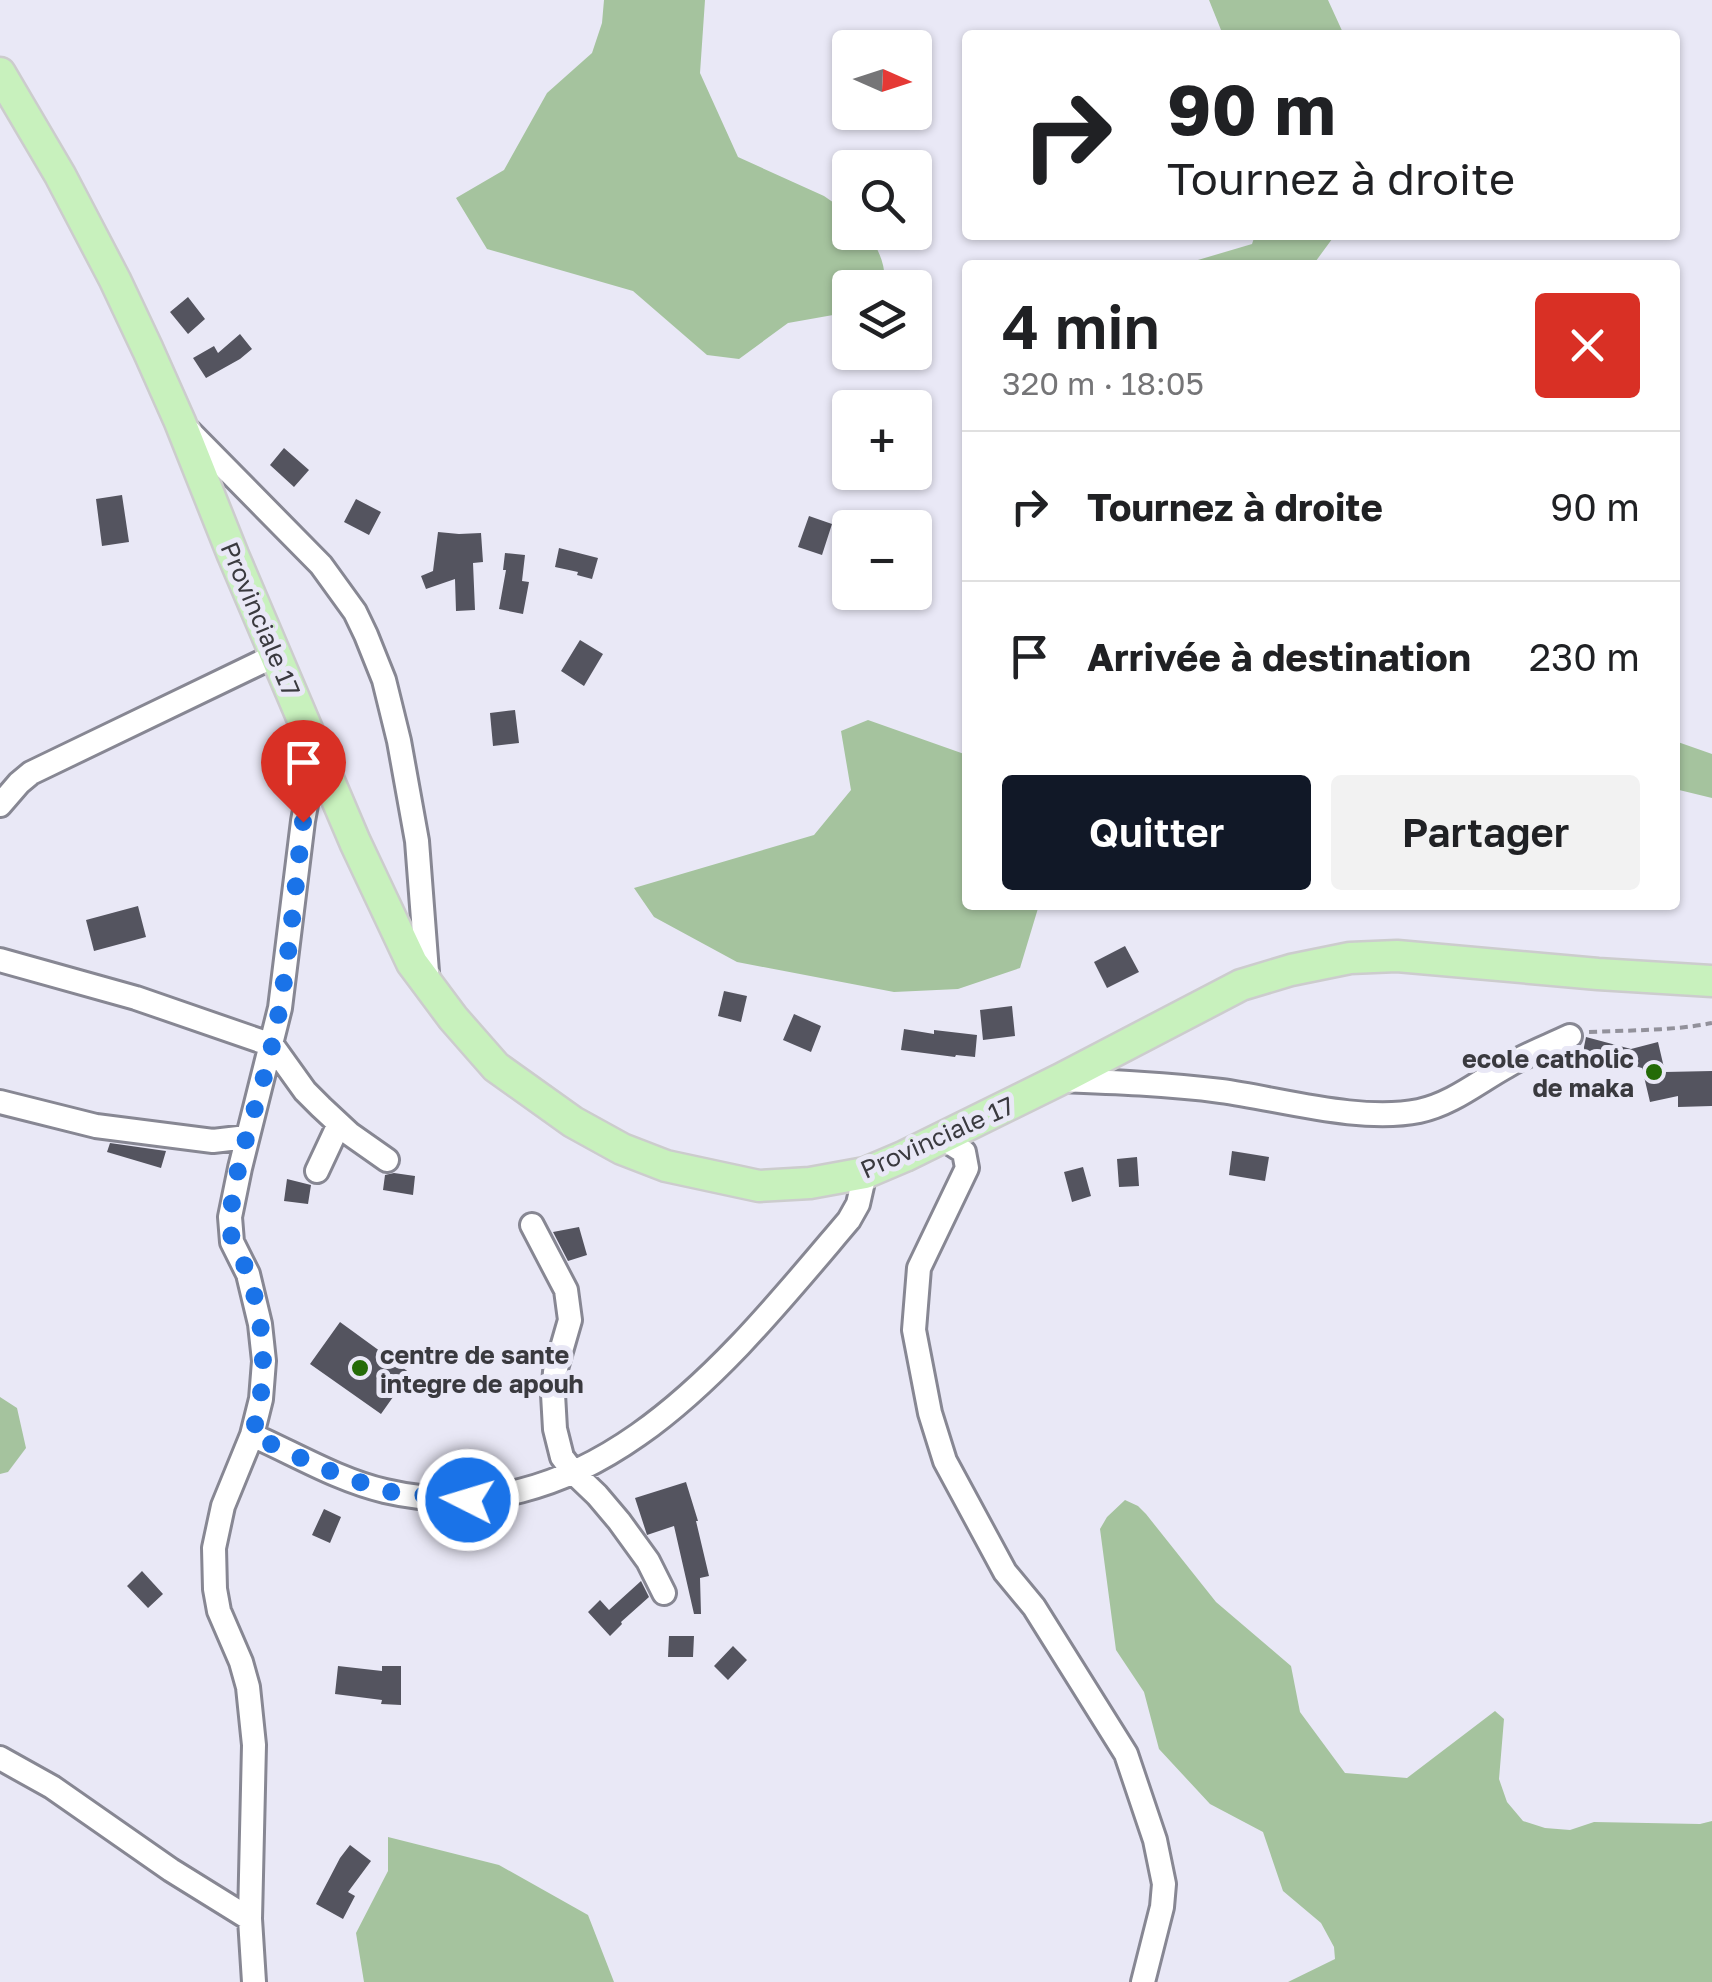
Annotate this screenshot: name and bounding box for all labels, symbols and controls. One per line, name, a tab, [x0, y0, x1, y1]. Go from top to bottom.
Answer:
north arrow	[832, 30, 932, 130]
map controls	[832, 30, 932, 610]
text: 90 m	[1167, 66, 1336, 150]
icon: right	[1002, 70, 1132, 200]
button: search	[832, 150, 932, 250]
text: Tournez à droite	[1167, 151, 1515, 205]
button: layers	[832, 270, 932, 370]
text: 4 min	[1002, 290, 1160, 362]
button: close	[1535, 293, 1640, 398]
text: 320 m · 18:05	[1002, 364, 1204, 402]
button: +	[832, 390, 932, 490]
icon: right	[1002, 479, 1057, 534]
text: Tournez à droite	[1087, 484, 1383, 529]
text: 90 m	[1550, 484, 1640, 529]
button: −	[832, 510, 932, 610]
street label: Provinciale 17	[215, 537, 307, 701]
icon: arrive	[1002, 629, 1057, 684]
text: Arrivée à destination	[1087, 634, 1471, 679]
text: 230 m	[1529, 634, 1640, 679]
pin	[261, 720, 346, 823]
icon: arrive	[276, 735, 331, 790]
button: Quitter	[1002, 775, 1311, 890]
button: Partager	[1331, 775, 1640, 890]
place label: ecole catholic de maka	[1462, 1043, 1634, 1103]
marker: ecole catholic de maka	[1643, 1061, 1665, 1083]
street label: Provinciale 17	[855, 1089, 1019, 1185]
place label: centre de sante integre de apouh	[380, 1339, 584, 1399]
marker: centre de sante integre de apouh	[349, 1357, 371, 1379]
position arrow	[416, 1448, 520, 1552]

